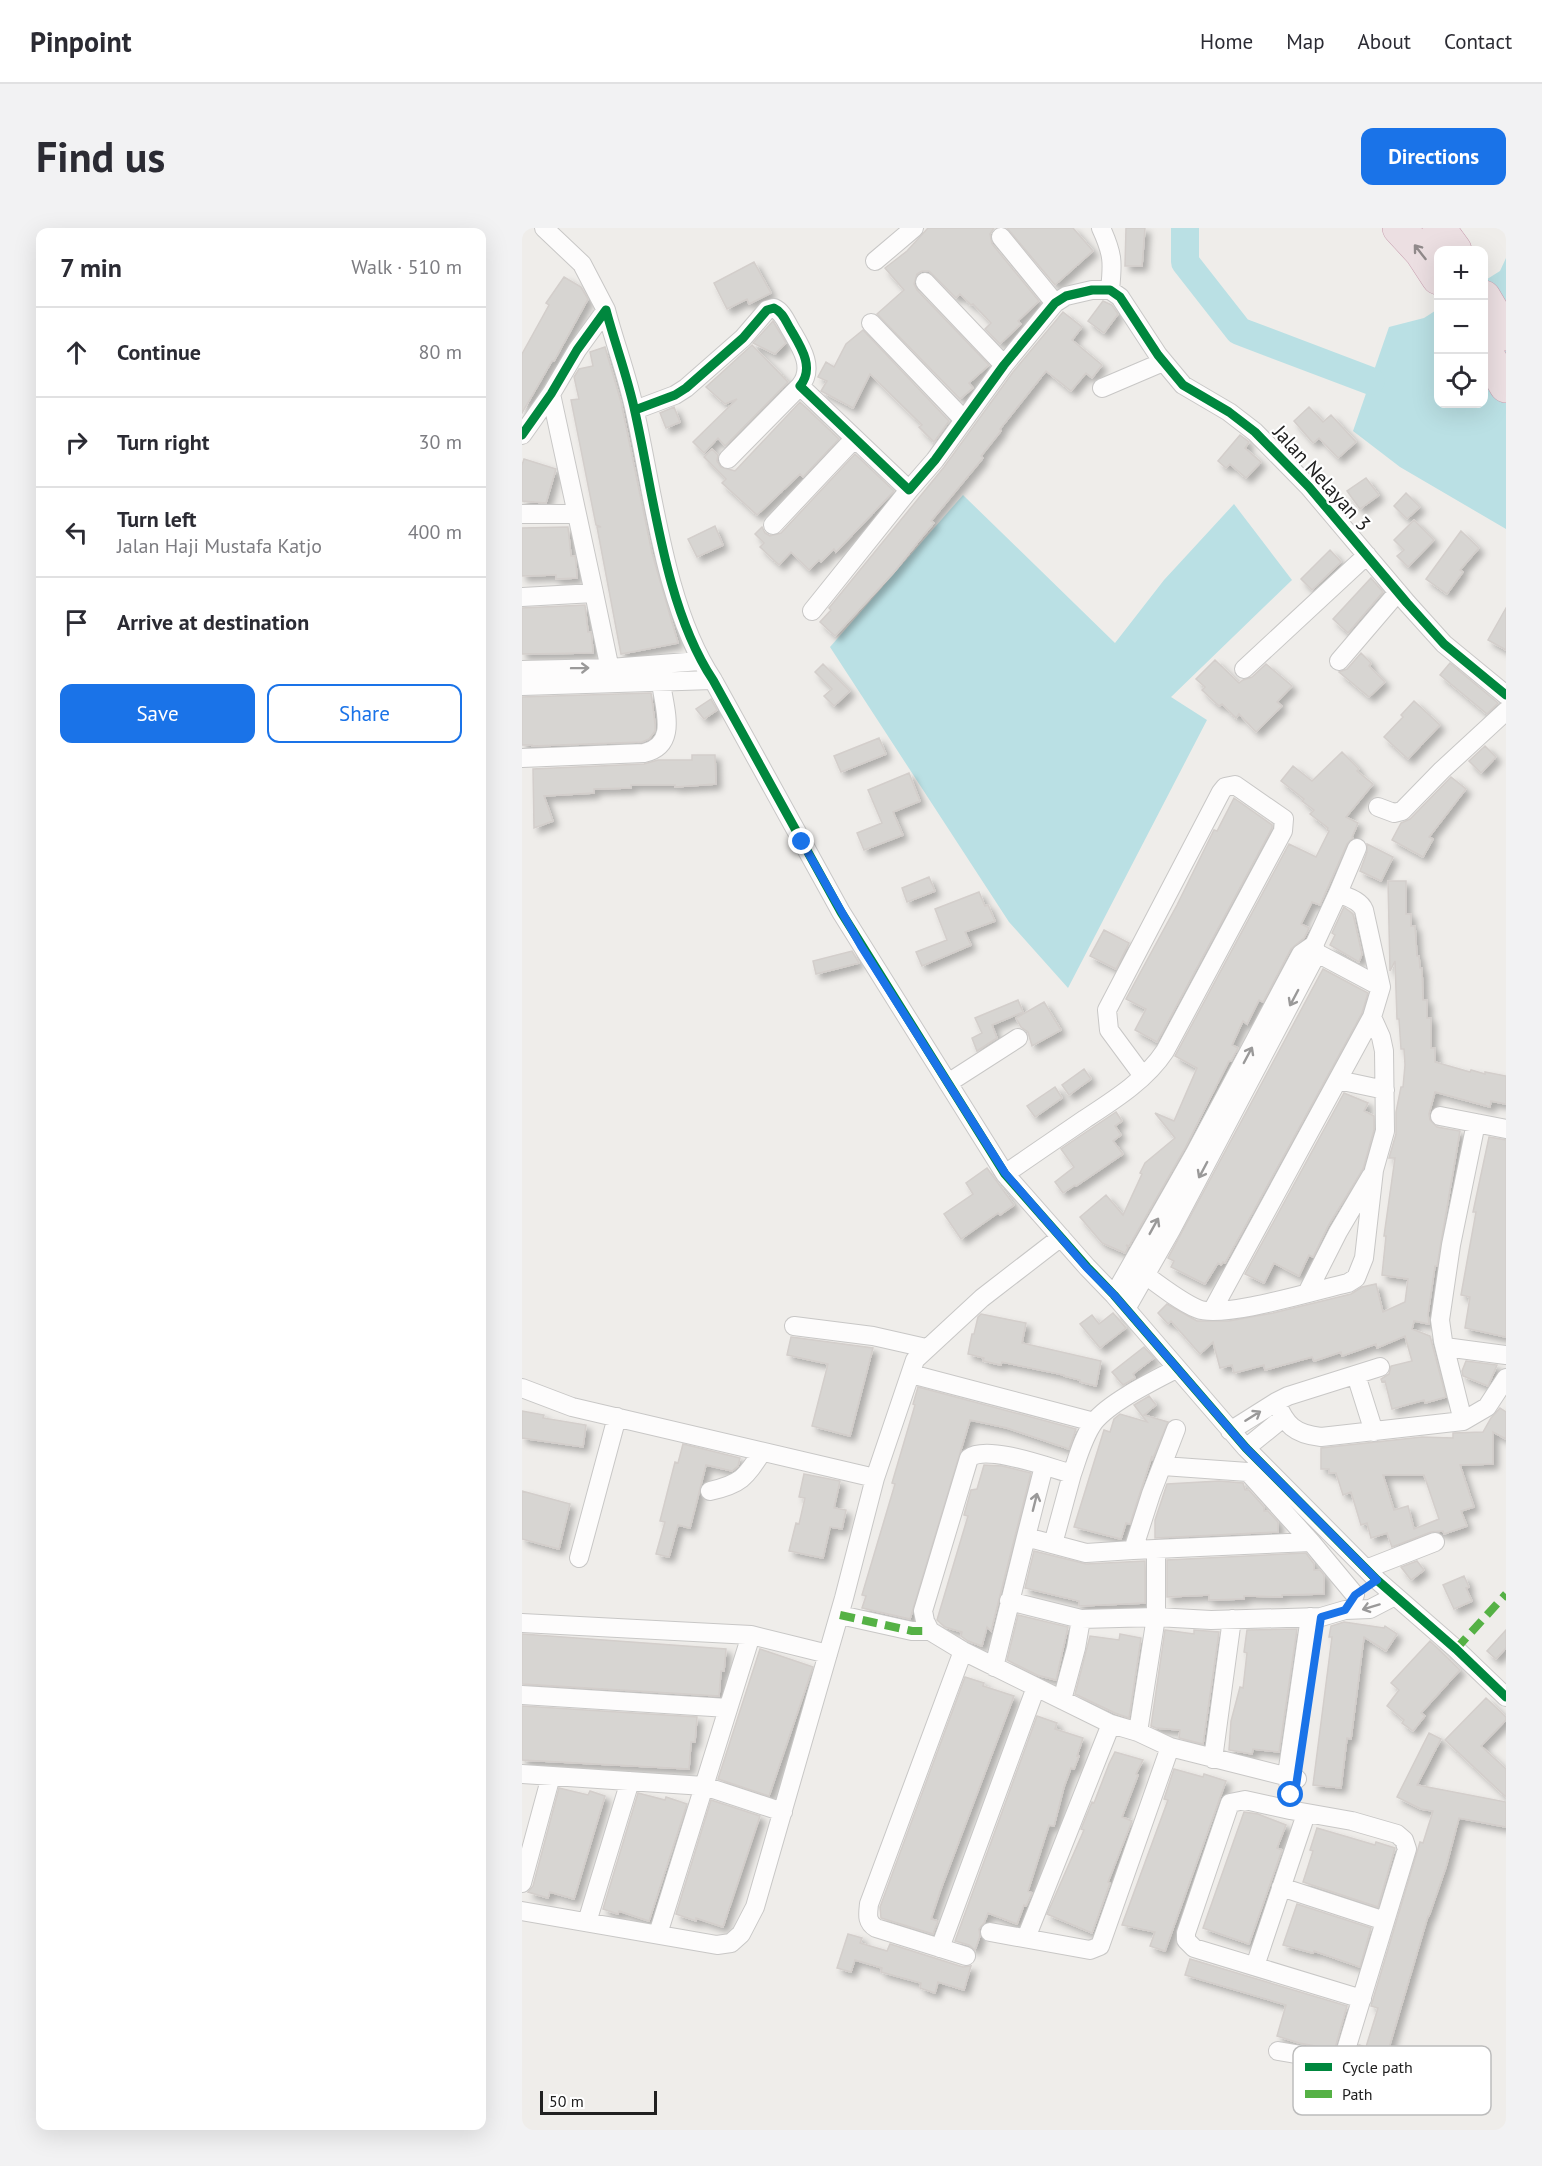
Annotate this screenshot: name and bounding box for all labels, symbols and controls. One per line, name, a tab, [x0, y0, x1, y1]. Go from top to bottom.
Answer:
text: Pinpoint	[30, 23, 132, 60]
text: Home	[1200, 28, 1253, 55]
text: Map	[1286, 28, 1325, 55]
text: About	[1358, 28, 1411, 55]
text: Contact	[1444, 28, 1512, 55]
button: Directions	[1361, 128, 1506, 185]
text: Find us	[36, 129, 165, 184]
one-way arrow	[1413, 245, 1426, 261]
map controls	[1434, 246, 1488, 408]
button: +	[1434, 246, 1488, 300]
text: 7 min	[60, 251, 122, 284]
text: Walk · 510 m	[351, 254, 462, 280]
button: −	[1434, 300, 1488, 354]
icon: ahead	[60, 336, 93, 369]
text: Continue	[117, 338, 201, 366]
text: 80 m	[419, 339, 462, 365]
button: locate	[1434, 354, 1488, 408]
street label: Jalan Nelayan 3	[1267, 419, 1376, 536]
icon: right	[60, 426, 93, 459]
text: Turn right	[117, 428, 209, 456]
text: 30 m	[419, 429, 462, 455]
text: Turn left	[117, 505, 197, 533]
icon: left	[60, 516, 93, 549]
text: 400 m	[408, 519, 462, 545]
text: Jalan Haji Mustafa Katjo	[117, 533, 322, 559]
icon: arrive	[60, 606, 93, 639]
text: Arrive at destination	[117, 608, 309, 636]
one-way arrow	[570, 663, 590, 674]
button: Save	[60, 684, 255, 743]
button: Share	[267, 684, 462, 743]
route end	[788, 828, 814, 854]
one-way arrow	[1288, 988, 1299, 1006]
one-way arrow	[1243, 1046, 1254, 1064]
one-way arrow	[1197, 1161, 1209, 1178]
one-way arrow	[1148, 1218, 1160, 1235]
one-way arrow	[1244, 1410, 1261, 1422]
one-way arrow	[1030, 1493, 1041, 1512]
one-way arrow	[1362, 1602, 1381, 1613]
route start	[1277, 1781, 1303, 1807]
legend	[1293, 2046, 1491, 2115]
text: Cycle path	[1342, 2057, 1413, 2077]
text: Path	[1342, 2084, 1373, 2104]
scale bar	[540, 2088, 657, 2116]
text: 50 m	[549, 2091, 584, 2111]

